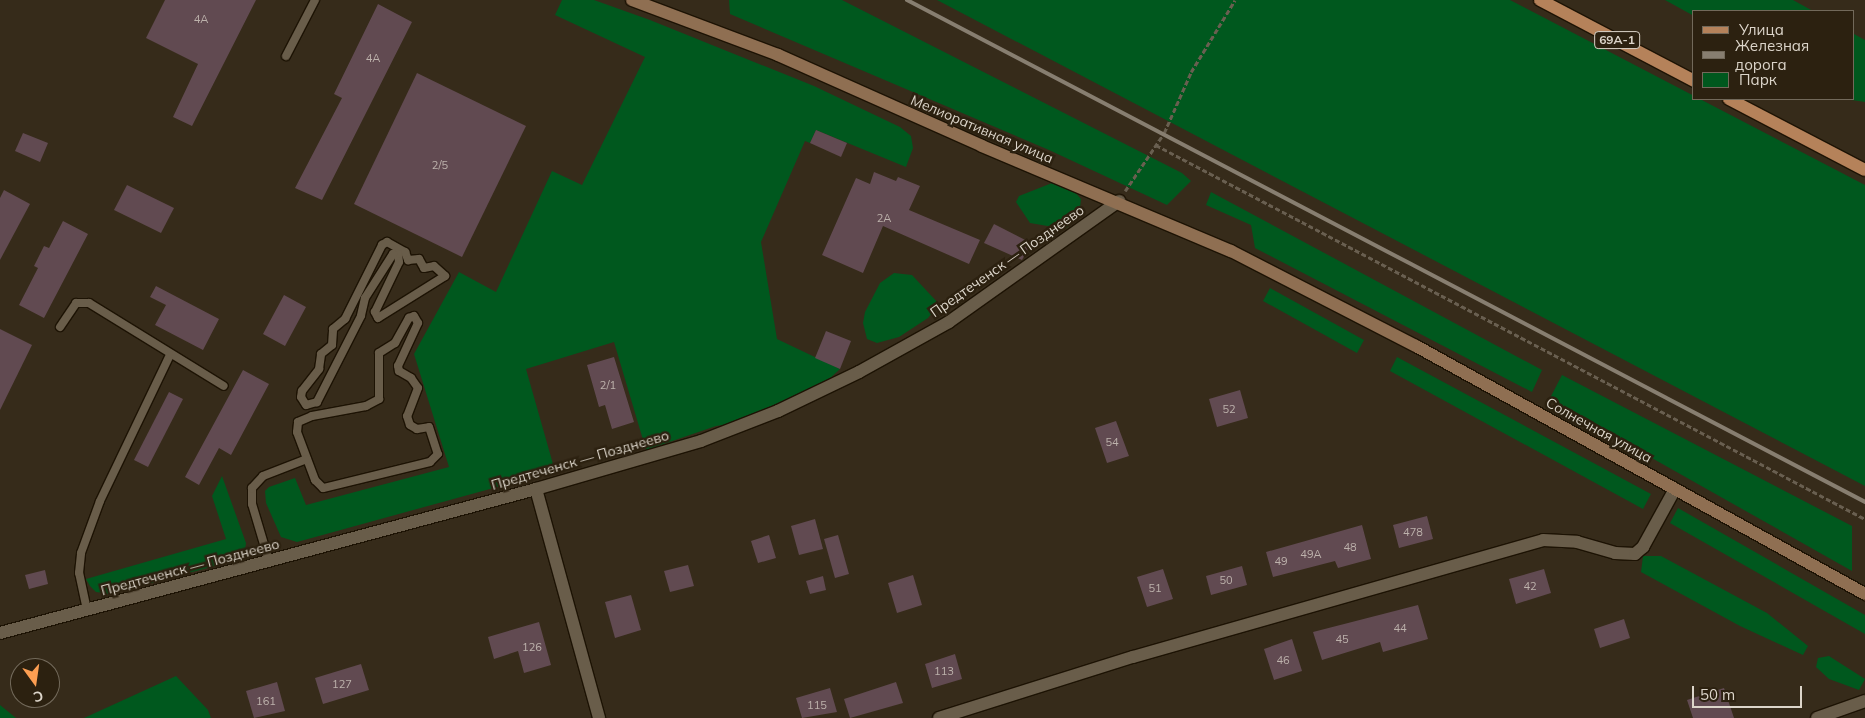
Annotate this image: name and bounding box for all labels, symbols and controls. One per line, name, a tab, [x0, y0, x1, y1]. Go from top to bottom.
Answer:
legend	[1692, 10, 1855, 100]
house number: 4А	[194, 12, 208, 26]
text: Улица	[1739, 20, 1784, 39]
road number: 69А-1	[1593, 30, 1641, 50]
text: Железная дорога	[1735, 36, 1809, 74]
house number: 4А	[366, 51, 380, 65]
text: Парк	[1739, 70, 1777, 89]
street label: Мелиоративная улица	[908, 91, 1056, 167]
house number: 2/5	[432, 158, 448, 172]
street label: Предтеченск — Позднеево	[927, 201, 1087, 321]
house number: 2А	[877, 211, 891, 225]
house number: 2/1	[600, 378, 616, 392]
street label: Солнечная улица	[1543, 394, 1655, 466]
house number: 52	[1222, 402, 1236, 416]
street label: Предтеченск — Позднеево	[489, 427, 671, 493]
house number: 54	[1105, 435, 1119, 449]
house number: 478	[1403, 525, 1423, 539]
street label: Предтеченск — Позднеево	[99, 535, 281, 599]
house number: 48	[1343, 540, 1357, 554]
house number: 49А	[1300, 547, 1322, 561]
house number: 49	[1274, 554, 1288, 568]
house number: 50	[1219, 573, 1233, 587]
house number: 42	[1523, 579, 1537, 593]
house number: 51	[1148, 581, 1162, 595]
house number: 44	[1393, 621, 1407, 635]
house number: 45	[1335, 632, 1349, 646]
house number: 126	[522, 640, 542, 654]
house number: 46	[1276, 653, 1290, 667]
north arrow	[10, 658, 60, 708]
house number: 113	[934, 664, 954, 678]
scale bar	[1695, 676, 1805, 708]
house number: 127	[332, 677, 352, 691]
text: 50 m	[1700, 685, 1735, 704]
text: С	[32, 687, 45, 706]
house number: 161	[256, 694, 276, 708]
house number: 115	[807, 698, 827, 712]

